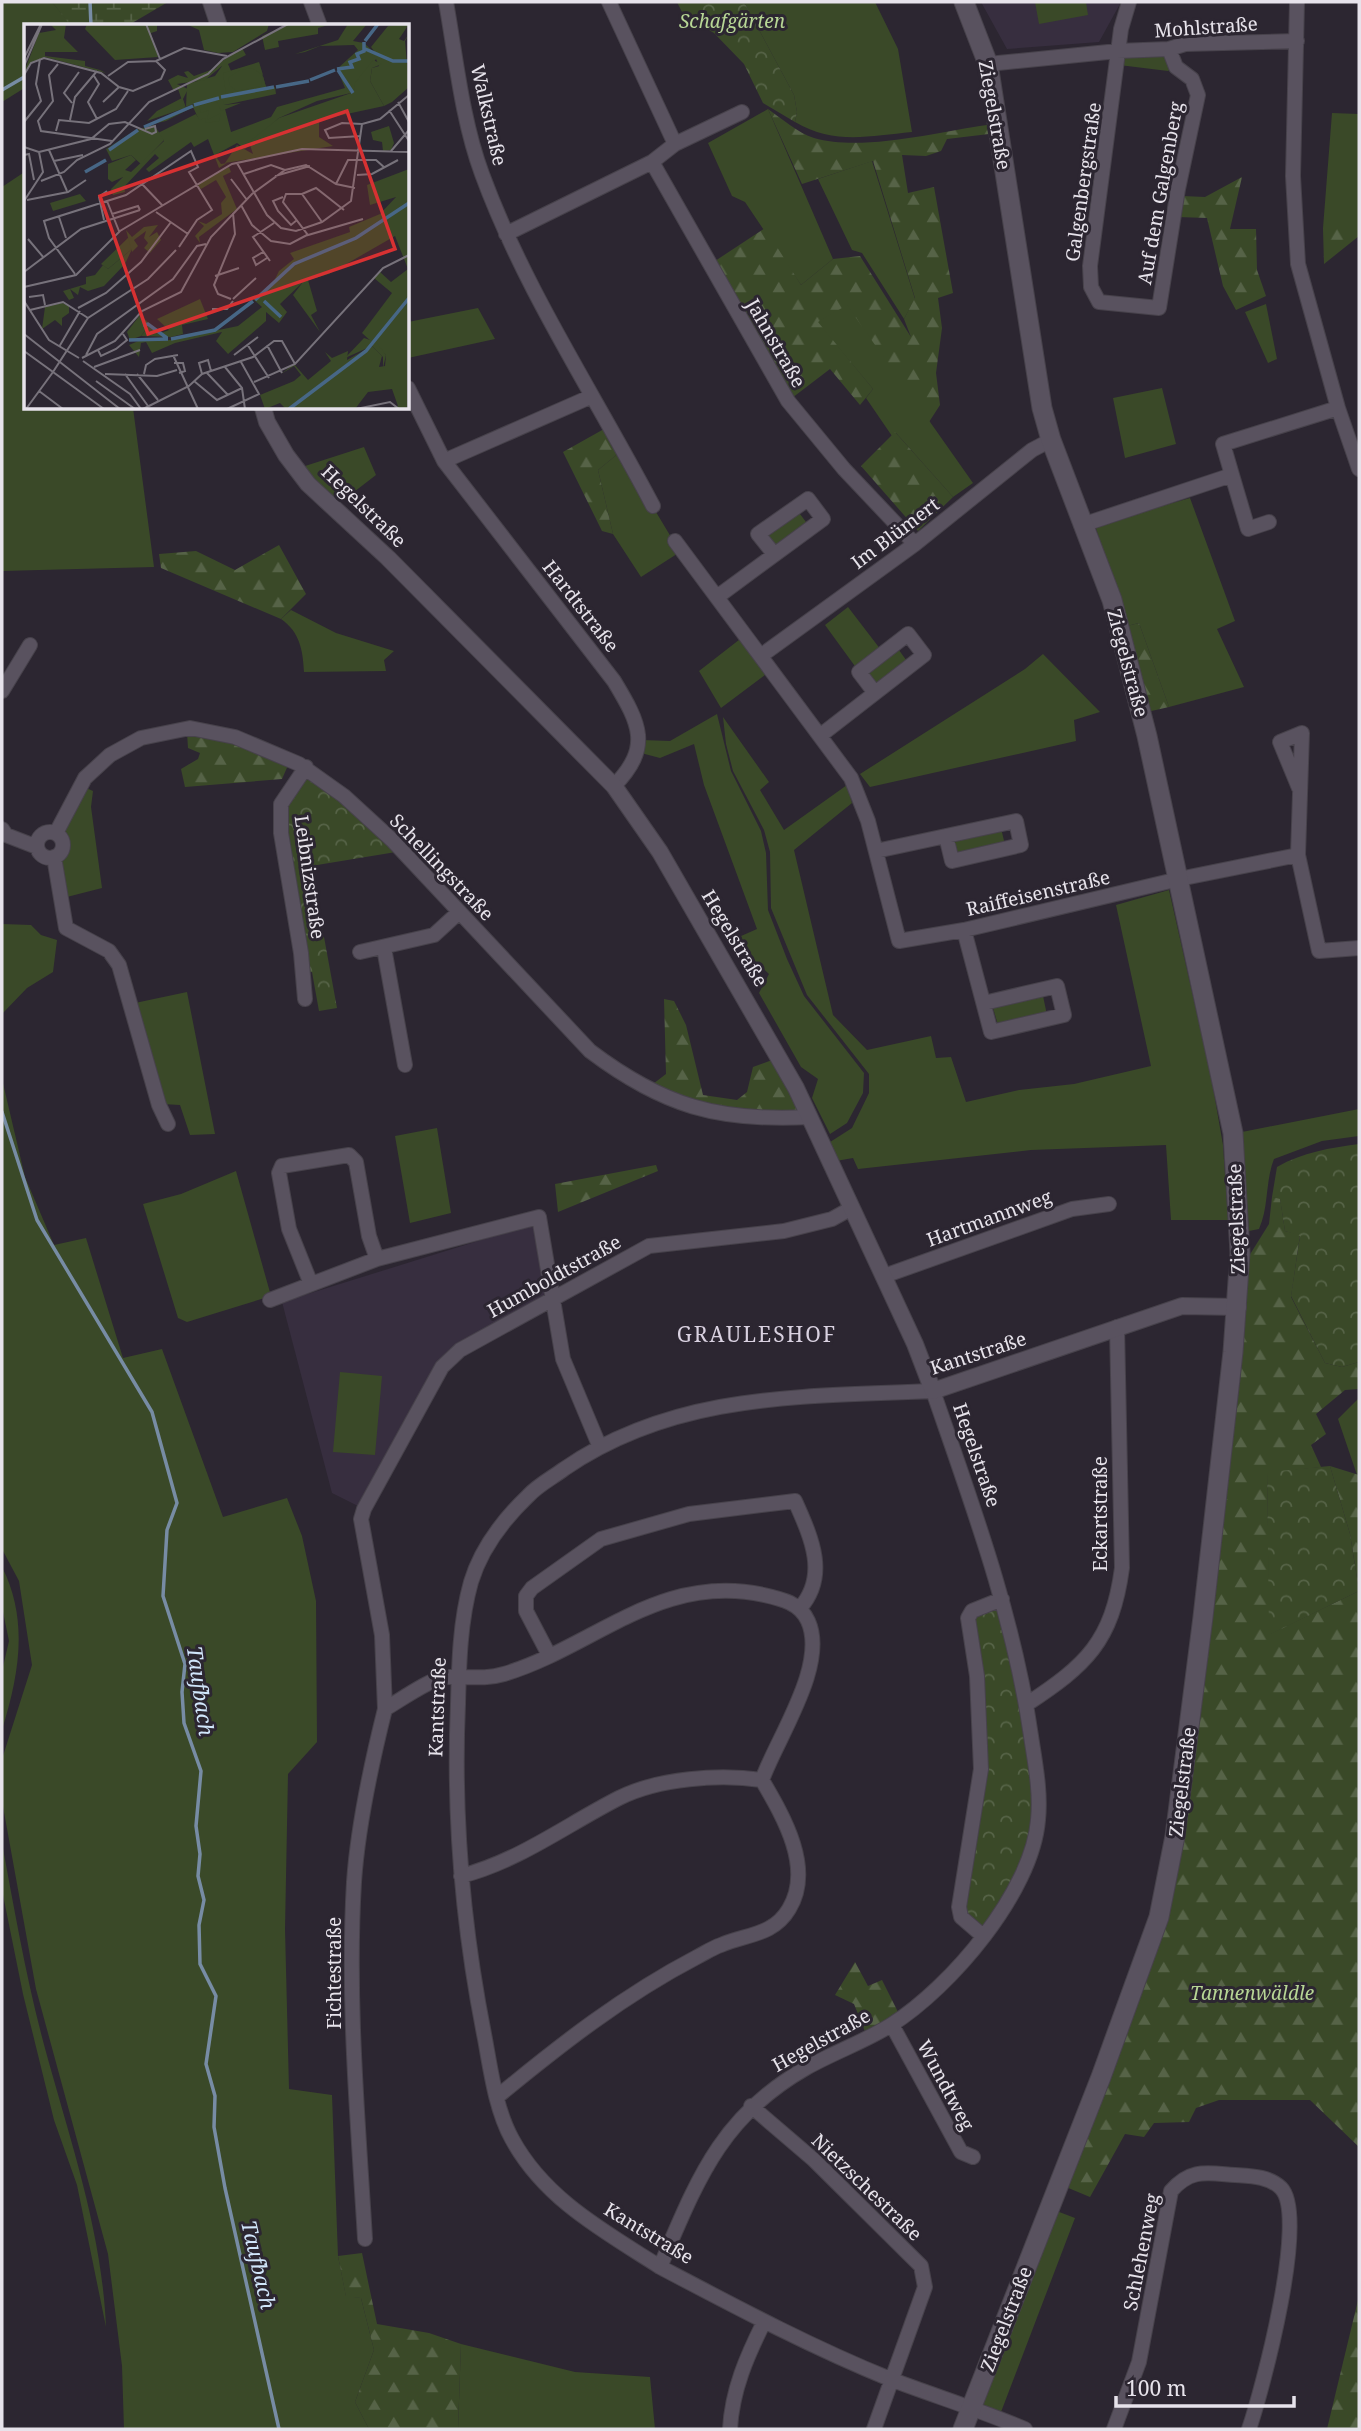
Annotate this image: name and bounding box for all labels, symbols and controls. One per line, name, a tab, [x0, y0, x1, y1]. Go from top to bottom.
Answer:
park label: Schafgärten	[679, 8, 786, 34]
street label: Mohlstraße	[1153, 10, 1259, 44]
inset map	[24, 24, 410, 410]
street label: Ziegelstraße	[973, 58, 1017, 172]
street label: Walkstraße	[465, 62, 513, 168]
street label: Auf dem Galgenberg	[1131, 99, 1189, 287]
street label: Galgenbergstraße	[1059, 101, 1107, 263]
street label: Jahnstraße	[740, 293, 812, 392]
street label: Hegelstraße	[316, 459, 412, 553]
street label: Im Blümert	[846, 491, 945, 575]
street label: Hardtstraße	[537, 555, 625, 657]
street label: Ziegelstraße	[1101, 606, 1155, 720]
street label: Schellingstraße	[384, 808, 500, 926]
street label: Leibnizstraße	[288, 813, 332, 941]
street label: Raiffeisenstraße	[963, 864, 1113, 922]
street label: Hegelstraße	[696, 885, 774, 991]
street label: Ziegelstraße	[1221, 1163, 1251, 1275]
street label: Hartmannweg	[923, 1183, 1055, 1253]
street label: Humboldtstraße	[483, 1229, 625, 1323]
district label: GRAULESHOF	[677, 1320, 837, 1348]
street label: Kantstraße	[926, 1325, 1030, 1381]
street label: Hegelstraße	[947, 1399, 1007, 1511]
street label: Eckartstraße	[1087, 1456, 1113, 1572]
water label: Taufbach	[181, 1644, 221, 1738]
street label: Kantstraße	[422, 1657, 452, 1757]
street label: Ziegelstraße	[1162, 1725, 1202, 1839]
street label: Fichtestraße	[321, 1917, 347, 2029]
park label: Tannenwäldle	[1190, 1980, 1314, 2006]
street label: Hegelstraße	[767, 2002, 875, 2078]
street label: Wundtweg	[911, 2035, 981, 2135]
street label: Nietzschestraße	[806, 2128, 928, 2246]
street label: Schlehenweg	[1117, 2191, 1165, 2313]
street label: Kantstraße	[599, 2196, 699, 2270]
water label: Taufbach	[235, 2218, 283, 2312]
street label: Ziegelstraße	[974, 2263, 1038, 2375]
scale bar	[1116, 2364, 1294, 2408]
text: 100 m	[1126, 2374, 1187, 2402]

